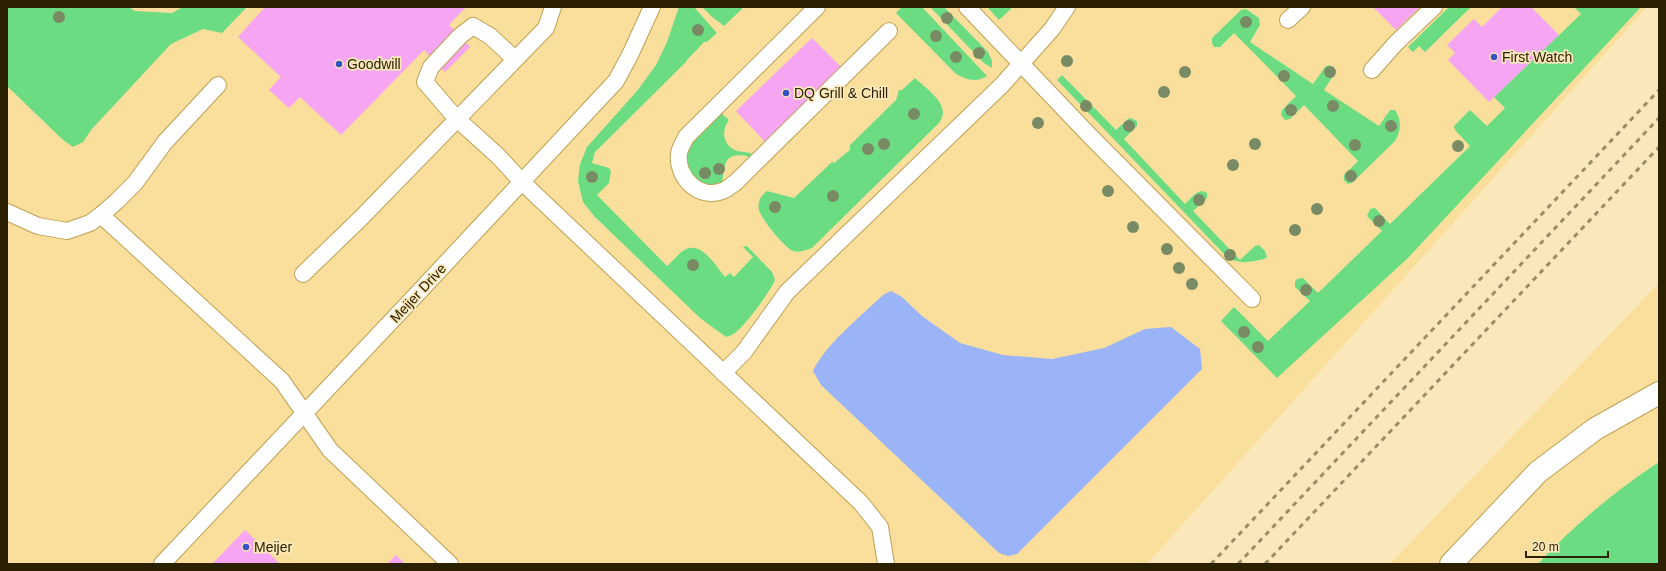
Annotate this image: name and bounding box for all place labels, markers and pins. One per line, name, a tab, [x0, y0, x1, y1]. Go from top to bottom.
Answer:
place label: First Watch	[1502, 49, 1572, 65]
marker: First Watch	[1489, 52, 1499, 62]
place label: Goodwill	[347, 56, 401, 72]
marker: Goodwill	[334, 59, 344, 69]
place label: DQ Grill & Chill	[794, 85, 888, 101]
marker: DQ Grill & Chill	[781, 88, 791, 98]
place label: Meijer	[254, 539, 292, 555]
marker: Meijer	[241, 542, 251, 552]

